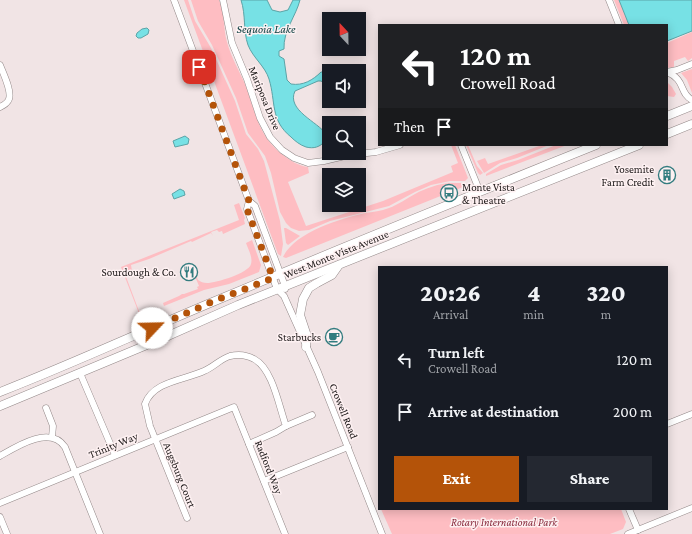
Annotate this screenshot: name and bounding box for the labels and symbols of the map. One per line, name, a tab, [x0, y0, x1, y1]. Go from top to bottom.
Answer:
north arrow	[322, 12, 366, 56]
water label: Sequoia Lake	[236, 22, 296, 36]
pin	[182, 50, 216, 84]
street label: Mariposa Drive	[246, 64, 283, 132]
place label: Yosemite Farm Credit	[602, 163, 654, 188]
building icon: Yosemite Farm Credit	[657, 165, 677, 185]
place label: Monte Vista & Theatre	[462, 181, 515, 206]
bus stop icon: Monte Vista & Theatre	[439, 183, 459, 203]
street label: West Monte Vista Avenue	[282, 227, 390, 281]
restaurant icon: Sourdough & Co.	[179, 262, 199, 282]
place label: Sourdough & Co.	[102, 266, 176, 279]
position arrow	[131, 307, 173, 349]
cafe icon: Starbucks	[324, 327, 344, 347]
place label: Starbucks	[278, 331, 321, 343]
street label: Crowell Road	[327, 382, 361, 441]
street label: Trinity Way	[87, 429, 141, 461]
street label: Radford Way	[252, 438, 286, 497]
street label: Augsburg Court	[161, 441, 199, 510]
park label: Rotary International Park	[451, 516, 558, 529]

